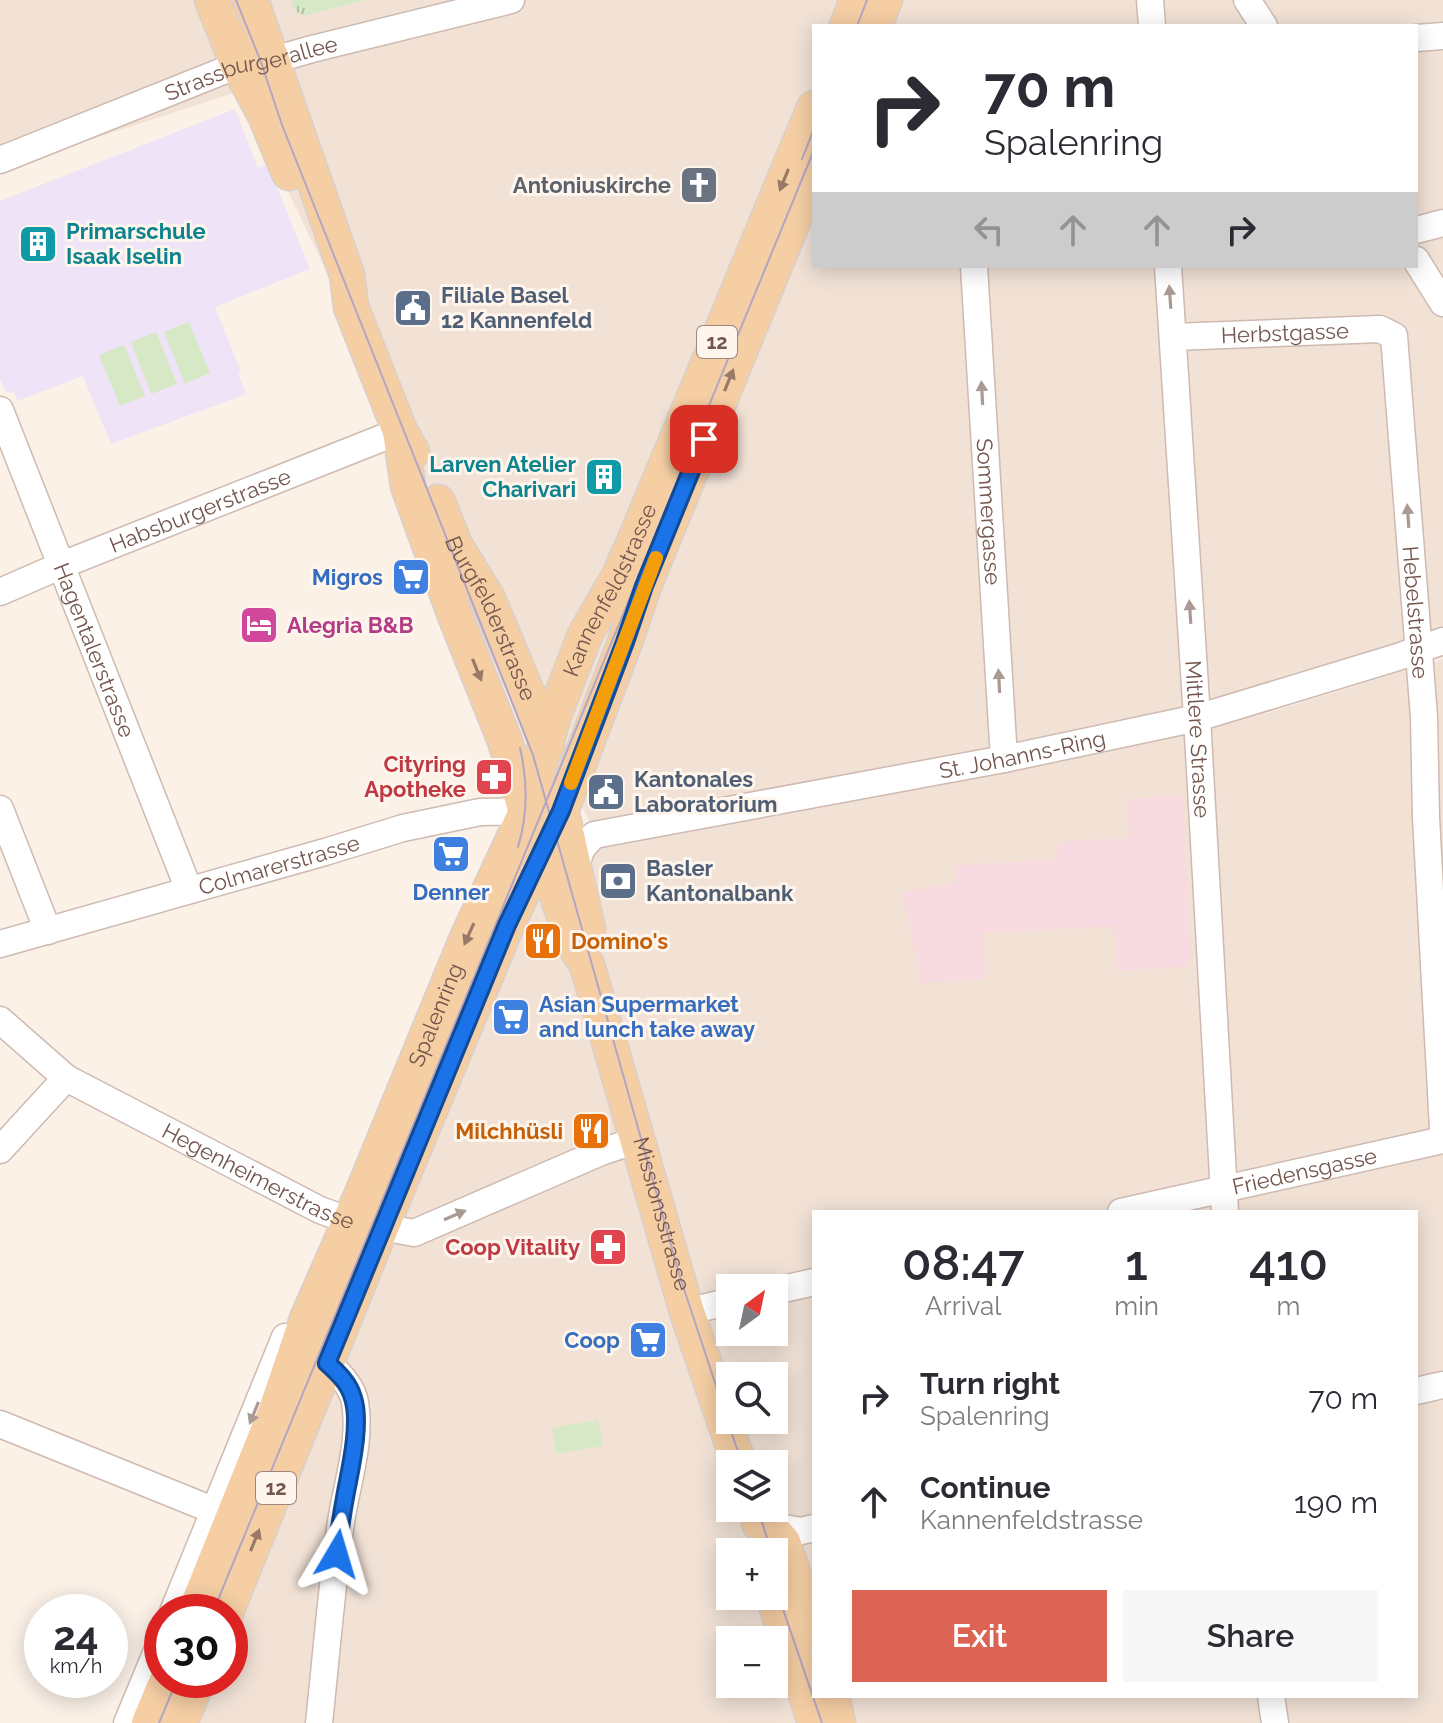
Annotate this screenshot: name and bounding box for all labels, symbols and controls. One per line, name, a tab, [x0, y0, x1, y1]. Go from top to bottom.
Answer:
street label: Strassburgerallee	[161, 30, 340, 106]
text: 70 m	[984, 54, 1115, 120]
icon: right	[852, 56, 956, 160]
text: Spalenring	[984, 121, 1163, 163]
church icon: Antoniuskirche	[678, 164, 720, 206]
one-way arrow	[778, 168, 791, 192]
place label: Antoniuskirche	[513, 172, 671, 198]
icon: left	[967, 208, 1011, 252]
icon: ahead	[1051, 208, 1095, 252]
icon: ahead	[1135, 208, 1179, 252]
icon: right	[1219, 208, 1263, 252]
place label: Primarschule Isaak Iselin	[66, 218, 206, 269]
building icon: Primarschule Isaak Iselin	[17, 223, 59, 265]
place label: Filiale Basel 12 Kannenfeld	[441, 282, 592, 333]
one-way arrow	[1163, 284, 1176, 309]
public building icon: Filiale Basel 12 Kannenfeld	[392, 287, 434, 329]
street label: Herbstgasse	[1220, 317, 1349, 348]
road number: 12	[697, 326, 737, 358]
one-way arrow	[722, 368, 735, 392]
one-way arrow	[975, 380, 988, 405]
pin	[670, 405, 738, 473]
icon: arrive	[682, 417, 726, 461]
street label: Sommergasse	[972, 437, 1006, 586]
place label: Larven Atelier Charivari	[429, 451, 576, 502]
building icon: Larven Atelier Charivari	[583, 456, 625, 498]
street label: Habsburgerstrasse	[106, 463, 294, 558]
street label: Kannenfeldstrasse	[557, 500, 662, 680]
one-way arrow	[1401, 503, 1414, 528]
street label: Burgfelderstrasse	[440, 532, 542, 705]
street label: Hebelstrasse	[1398, 545, 1434, 680]
supermarket icon: Migros	[390, 556, 432, 598]
street label: Hagentalerstrasse	[48, 559, 141, 741]
place label: Migros	[312, 564, 383, 590]
one-way arrow	[1183, 599, 1196, 624]
hotel icon: Alegria B&B	[238, 604, 280, 646]
place label: Alegria B&B	[287, 612, 413, 638]
one-way arrow	[471, 658, 484, 682]
street label: Mittlere Strasse	[1180, 659, 1216, 819]
one-way arrow	[993, 668, 1006, 693]
street label: St. Johanns-Ring	[937, 725, 1108, 784]
place label: Cityring Apotheke	[364, 751, 466, 802]
pharmacy icon: Cityring Apotheke	[473, 756, 515, 798]
place label: Kantonales Laboratorium	[634, 766, 778, 817]
public building icon: Kantonales Laboratorium	[585, 771, 627, 813]
street label: Colmarerstrasse	[195, 829, 363, 900]
supermarket icon: Denner	[430, 833, 472, 875]
place label: Basler Kantonalbank	[646, 855, 794, 906]
bank icon: Basler Kantonalbank	[597, 860, 639, 902]
place label: Denner	[412, 879, 490, 905]
restaurant icon: Domino's	[522, 920, 564, 962]
one-way arrow	[463, 922, 476, 945]
place label: Domino's	[571, 928, 668, 954]
street label: Spalenring	[403, 959, 468, 1070]
place label: Asian Supermarket and lunch take away	[539, 991, 755, 1042]
supermarket icon: Asian Supermarket and lunch take away	[490, 996, 532, 1038]
restaurant icon: Milchhüsli	[570, 1110, 612, 1152]
street label: Hegenheimerstrasse	[158, 1117, 358, 1235]
place label: Milchhüsli	[455, 1118, 563, 1144]
street label: Missionsstrasse	[628, 1134, 697, 1294]
street label: Friedensgasse	[1230, 1142, 1379, 1200]
one-way arrow	[443, 1208, 467, 1222]
pharmacy icon: Coop Vitality	[587, 1226, 629, 1268]
place label: Coop Vitality	[445, 1234, 580, 1260]
text: 08:47	[902, 1235, 1024, 1291]
text: 1	[1125, 1235, 1148, 1291]
text: 410	[1249, 1235, 1328, 1291]
north arrow	[716, 1274, 788, 1346]
map controls	[716, 1274, 788, 1698]
text: Arrival	[925, 1291, 1001, 1321]
text: min	[1114, 1291, 1159, 1321]
text: m	[1277, 1291, 1300, 1321]
supermarket icon: Coop	[627, 1319, 669, 1361]
place label: Coop	[564, 1327, 620, 1353]
button: search	[716, 1362, 788, 1434]
text: Turn right	[920, 1366, 1060, 1401]
icon: right	[852, 1376, 896, 1420]
text: 70 m	[1308, 1381, 1378, 1416]
one-way arrow	[247, 1401, 260, 1425]
text: Spalenring	[920, 1401, 1050, 1431]
button: layers	[716, 1450, 788, 1522]
text: Continue	[920, 1470, 1051, 1505]
road number: 12	[256, 1472, 296, 1504]
icon: ahead	[852, 1480, 896, 1524]
text: 190 m	[1294, 1485, 1378, 1520]
text: Kannenfeldstrasse	[920, 1505, 1143, 1535]
position arrow	[295, 1512, 379, 1596]
one-way arrow	[249, 1528, 262, 1552]
button: +	[716, 1538, 788, 1610]
button: Exit	[852, 1590, 1107, 1682]
button: Share	[1123, 1590, 1378, 1682]
speed limit sign: 30	[144, 1594, 248, 1698]
text: 24	[53, 1612, 99, 1659]
button: −	[716, 1626, 788, 1698]
text: km/h	[50, 1654, 102, 1678]

